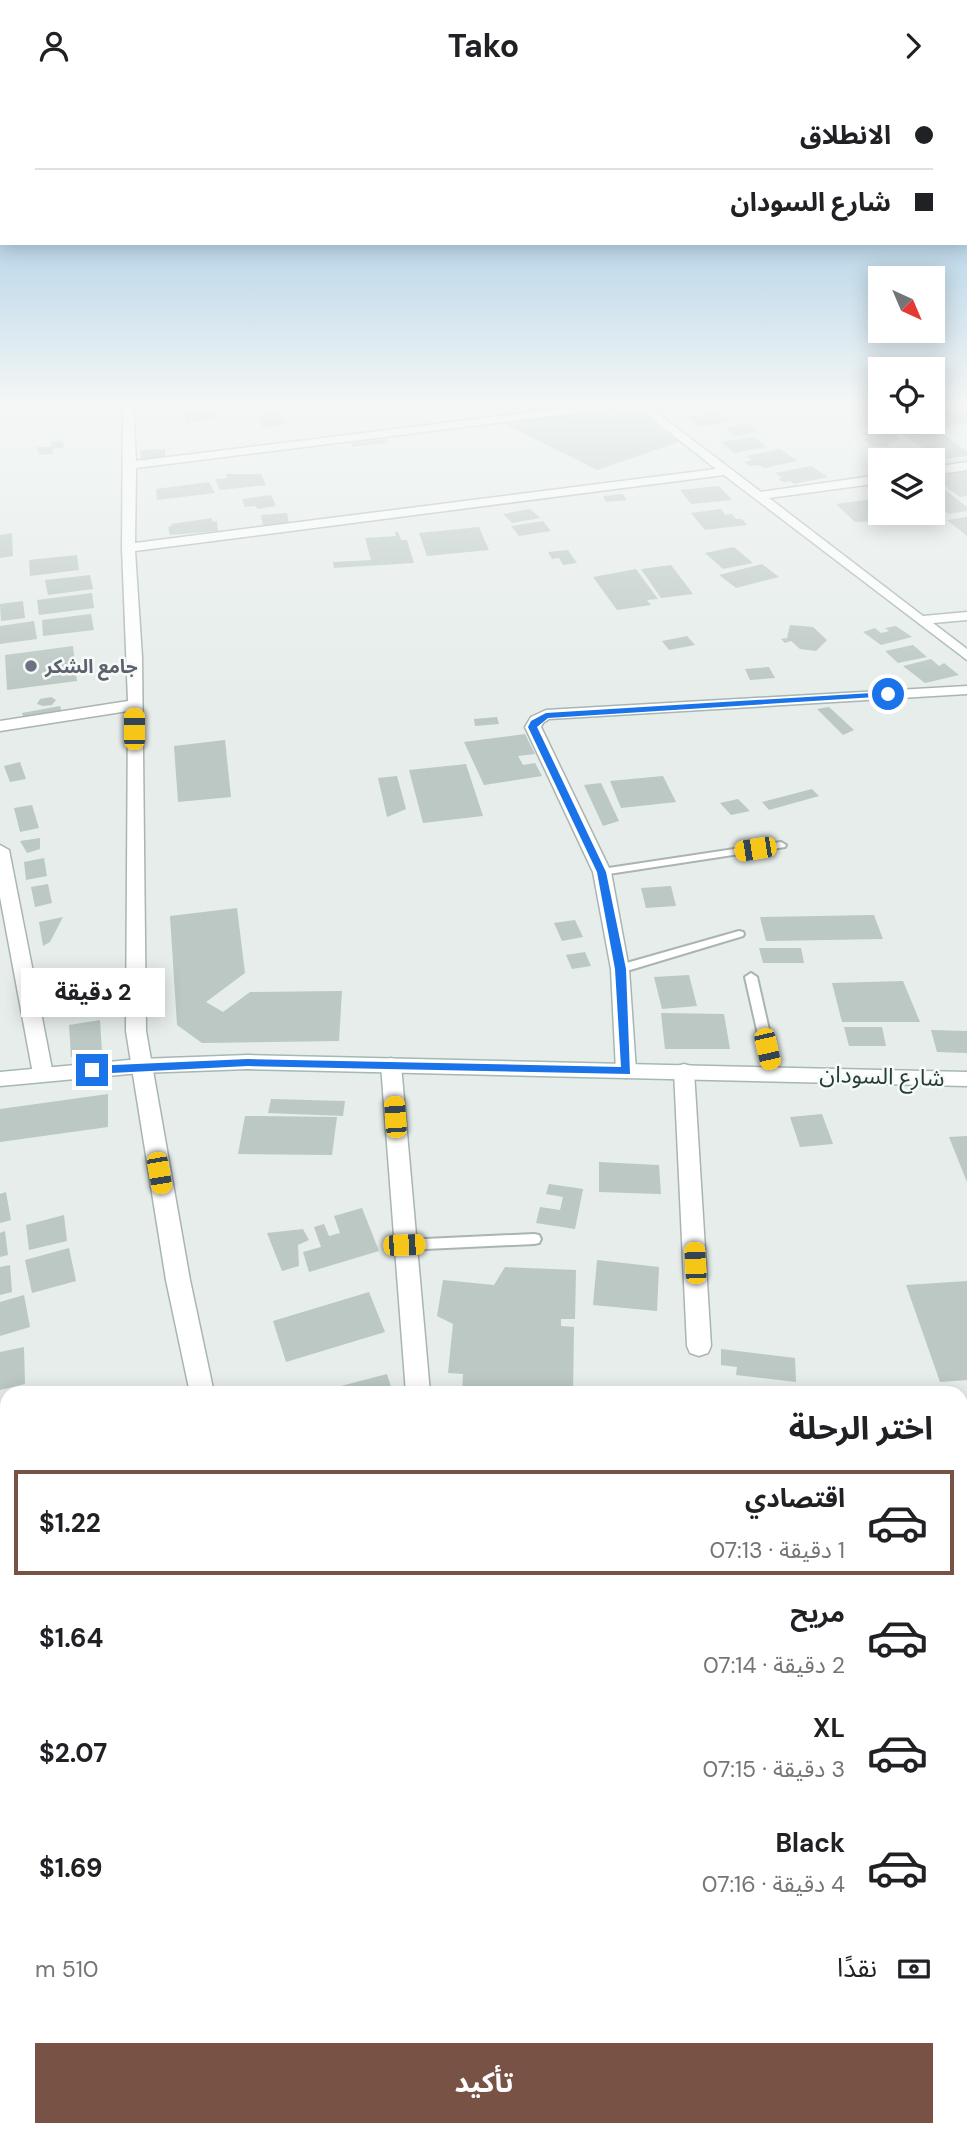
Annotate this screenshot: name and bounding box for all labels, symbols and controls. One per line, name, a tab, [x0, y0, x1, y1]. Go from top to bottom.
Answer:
text: Tako	[448, 25, 519, 67]
icon: person	[35, 27, 73, 65]
icon: forward	[894, 27, 932, 65]
text: الانطلاق	[800, 118, 891, 152]
text: شارع السودان	[730, 185, 891, 219]
north arrow	[868, 266, 945, 343]
map controls	[868, 266, 945, 525]
button: locate	[868, 357, 945, 434]
button: layers	[868, 448, 945, 525]
place label: جامع الشكر	[44, 654, 138, 681]
marker: جامع الشكر	[23, 658, 39, 674]
route start	[872, 678, 904, 710]
car	[124, 708, 145, 750]
car	[733, 835, 778, 863]
callout: 2 دقيقة	[20, 969, 164, 1017]
text: 2 دقيقة	[55, 977, 131, 1007]
car	[753, 1026, 782, 1072]
route end	[76, 1054, 108, 1086]
street label: شارع السودان	[819, 1059, 945, 1095]
car	[384, 1095, 407, 1139]
car	[146, 1150, 173, 1196]
car	[383, 1234, 426, 1256]
car	[684, 1241, 707, 1285]
text: اختر الرحلة	[789, 1407, 933, 1449]
text: اقتصادي	[745, 1481, 845, 1515]
icon: car	[866, 1491, 929, 1554]
text: $1.22	[39, 1506, 101, 1540]
text: 1 دقيقة · 07:13	[709, 1535, 845, 1565]
text: مريح	[790, 1596, 845, 1630]
icon: car	[866, 1606, 929, 1669]
text: $1.64	[39, 1621, 103, 1655]
text: 2 دقيقة · 07:14	[703, 1650, 845, 1680]
text: XL	[813, 1711, 845, 1745]
icon: car	[866, 1721, 929, 1784]
text: $2.07	[39, 1736, 107, 1770]
text: 3 دقيقة · 07:15	[703, 1754, 845, 1784]
text: Black	[775, 1826, 845, 1860]
icon: car	[866, 1836, 929, 1899]
text: $1.69	[39, 1851, 102, 1885]
text: 4 دقيقة · 07:16	[702, 1869, 845, 1899]
icon: cash	[895, 1950, 933, 1988]
text: نقدًا	[837, 1951, 877, 1985]
text: 510 m	[35, 1954, 99, 1984]
button: تأكيد	[35, 2043, 933, 2123]

